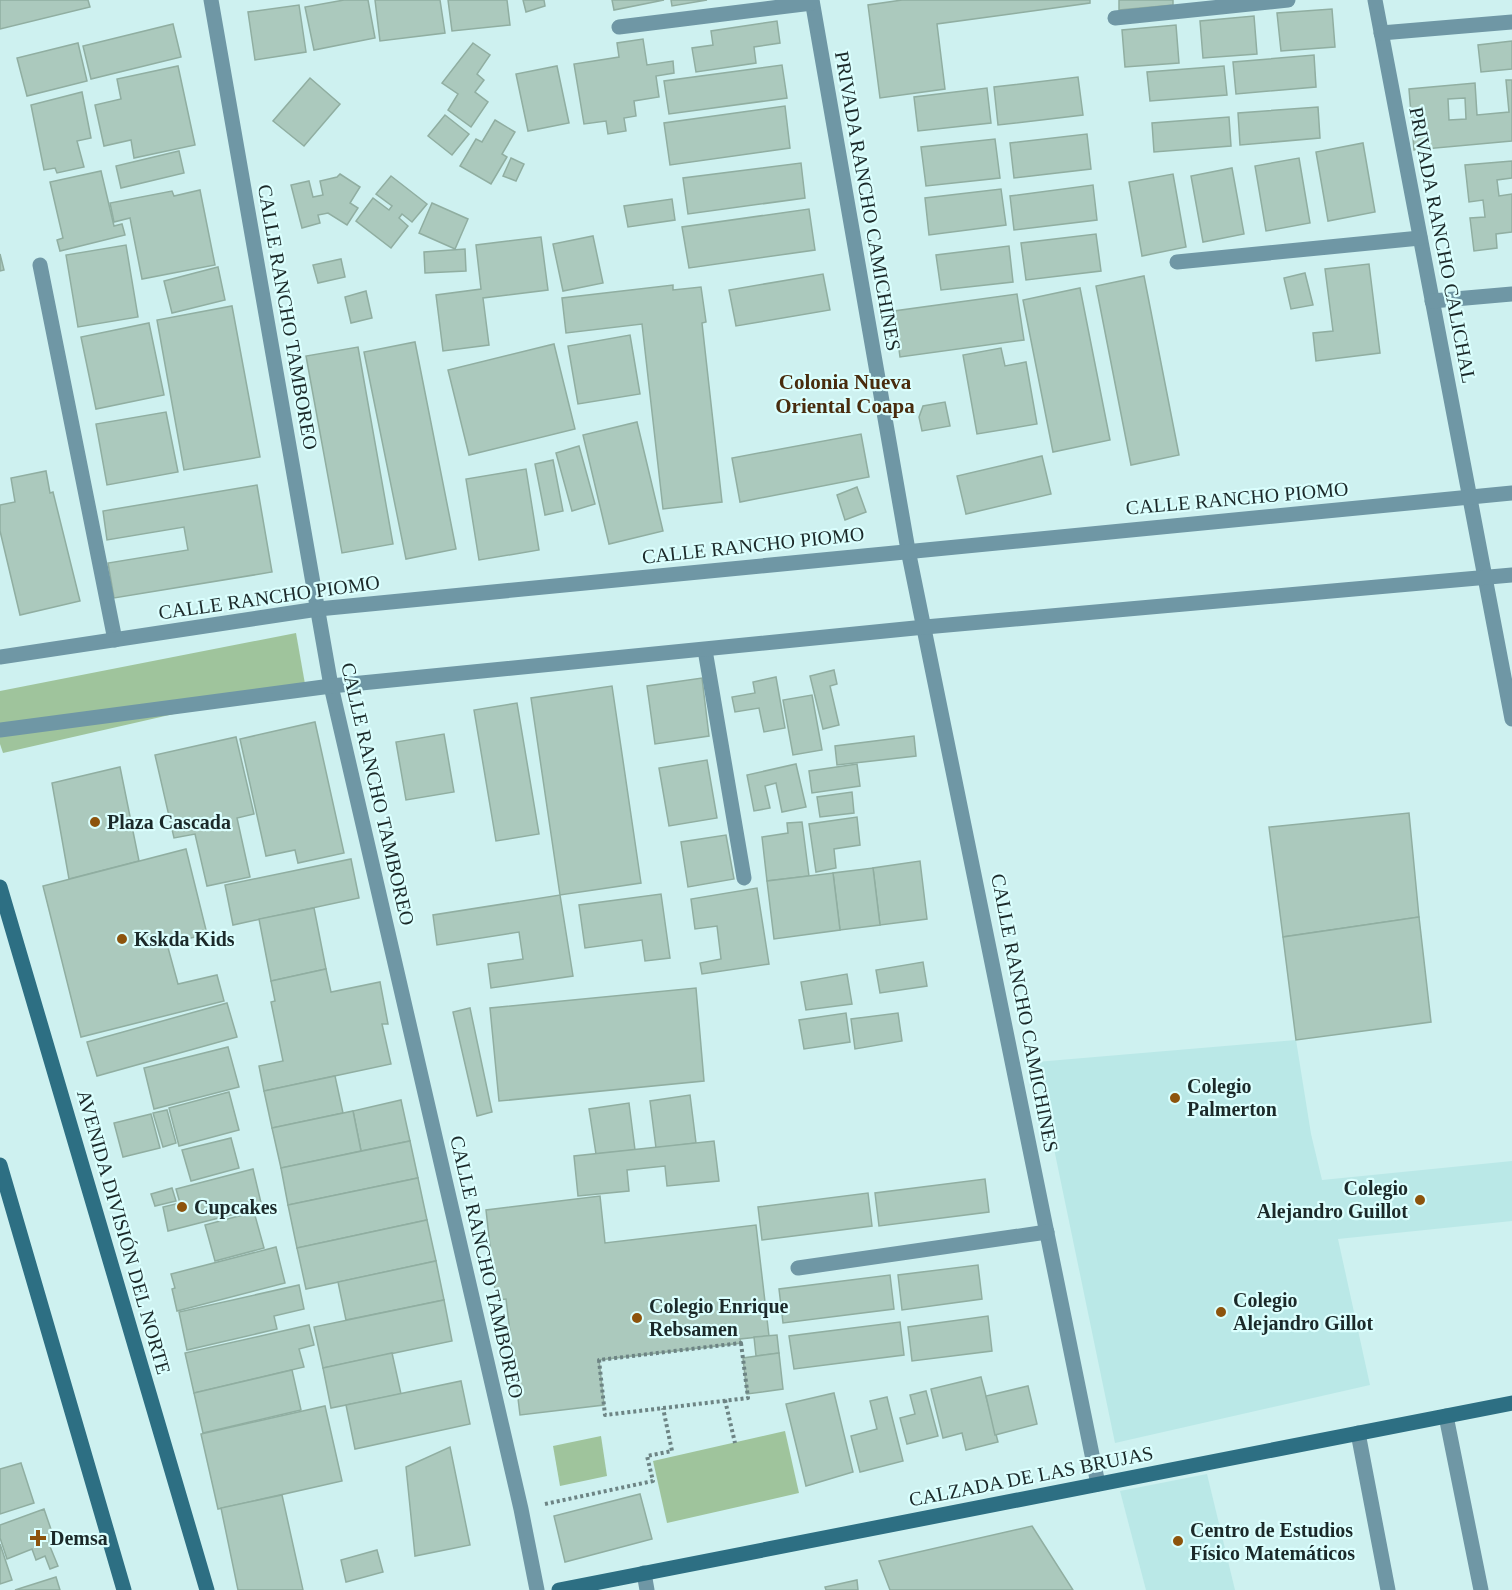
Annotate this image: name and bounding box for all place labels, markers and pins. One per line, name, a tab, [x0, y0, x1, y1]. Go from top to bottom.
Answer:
place label: Plaza Cascada	[107, 811, 231, 833]
marker: Plaza Cascada	[88, 815, 102, 829]
place label: Kskda Kids	[134, 928, 235, 950]
marker: Kskda Kids	[115, 932, 129, 946]
place label: Colegio Palmerton	[1187, 1075, 1277, 1120]
marker: Colegio Palmerton	[1168, 1091, 1182, 1105]
place label: Colegio Alejandro Guillot	[1257, 1177, 1408, 1223]
marker: Colegio Alejandro Guillot	[1413, 1193, 1427, 1207]
place label: Cupcakes	[194, 1196, 278, 1219]
marker: Cupcakes	[175, 1200, 189, 1214]
place label: Colegio Alejandro Gillot	[1233, 1289, 1374, 1335]
place label: Colegio Enrique Rebsamen	[649, 1295, 789, 1340]
marker: Colegio Alejandro Gillot	[1214, 1305, 1228, 1319]
marker: Colegio Enrique Rebsamen	[630, 1311, 644, 1325]
place label: Centro de Estudios Físico Matemáticos	[1190, 1519, 1355, 1564]
place label: Demsa	[50, 1527, 108, 1549]
marker: Demsa	[31, 1531, 45, 1545]
marker: Centro de Estudios Físico Matemáticos	[1171, 1534, 1185, 1548]

